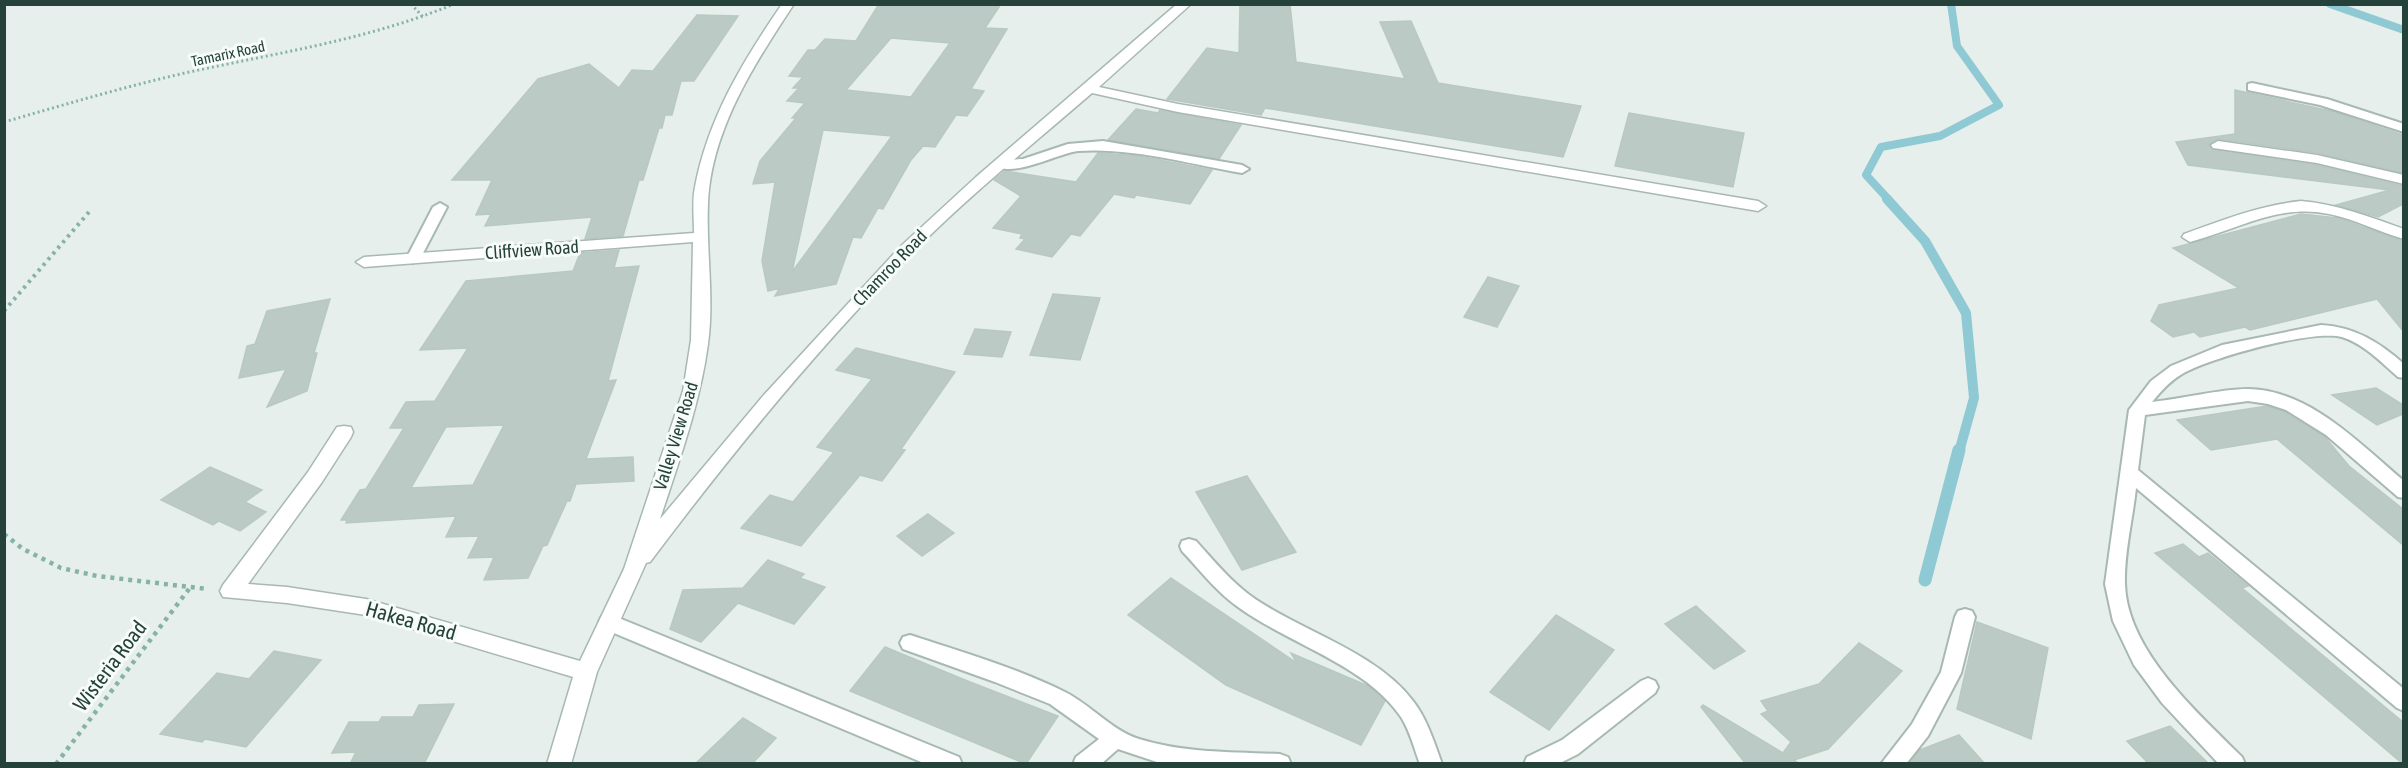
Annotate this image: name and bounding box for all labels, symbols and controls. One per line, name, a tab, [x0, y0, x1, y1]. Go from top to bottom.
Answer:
street label: Tamarix Road	[189, 37, 266, 70]
street label: Chamroo Road	[848, 225, 931, 310]
street label: Cliffview Road	[484, 236, 580, 263]
street label: Valley View Road	[649, 379, 702, 493]
street label: Hakea Road	[363, 596, 459, 644]
street label: Wisteria Road	[68, 616, 151, 715]

